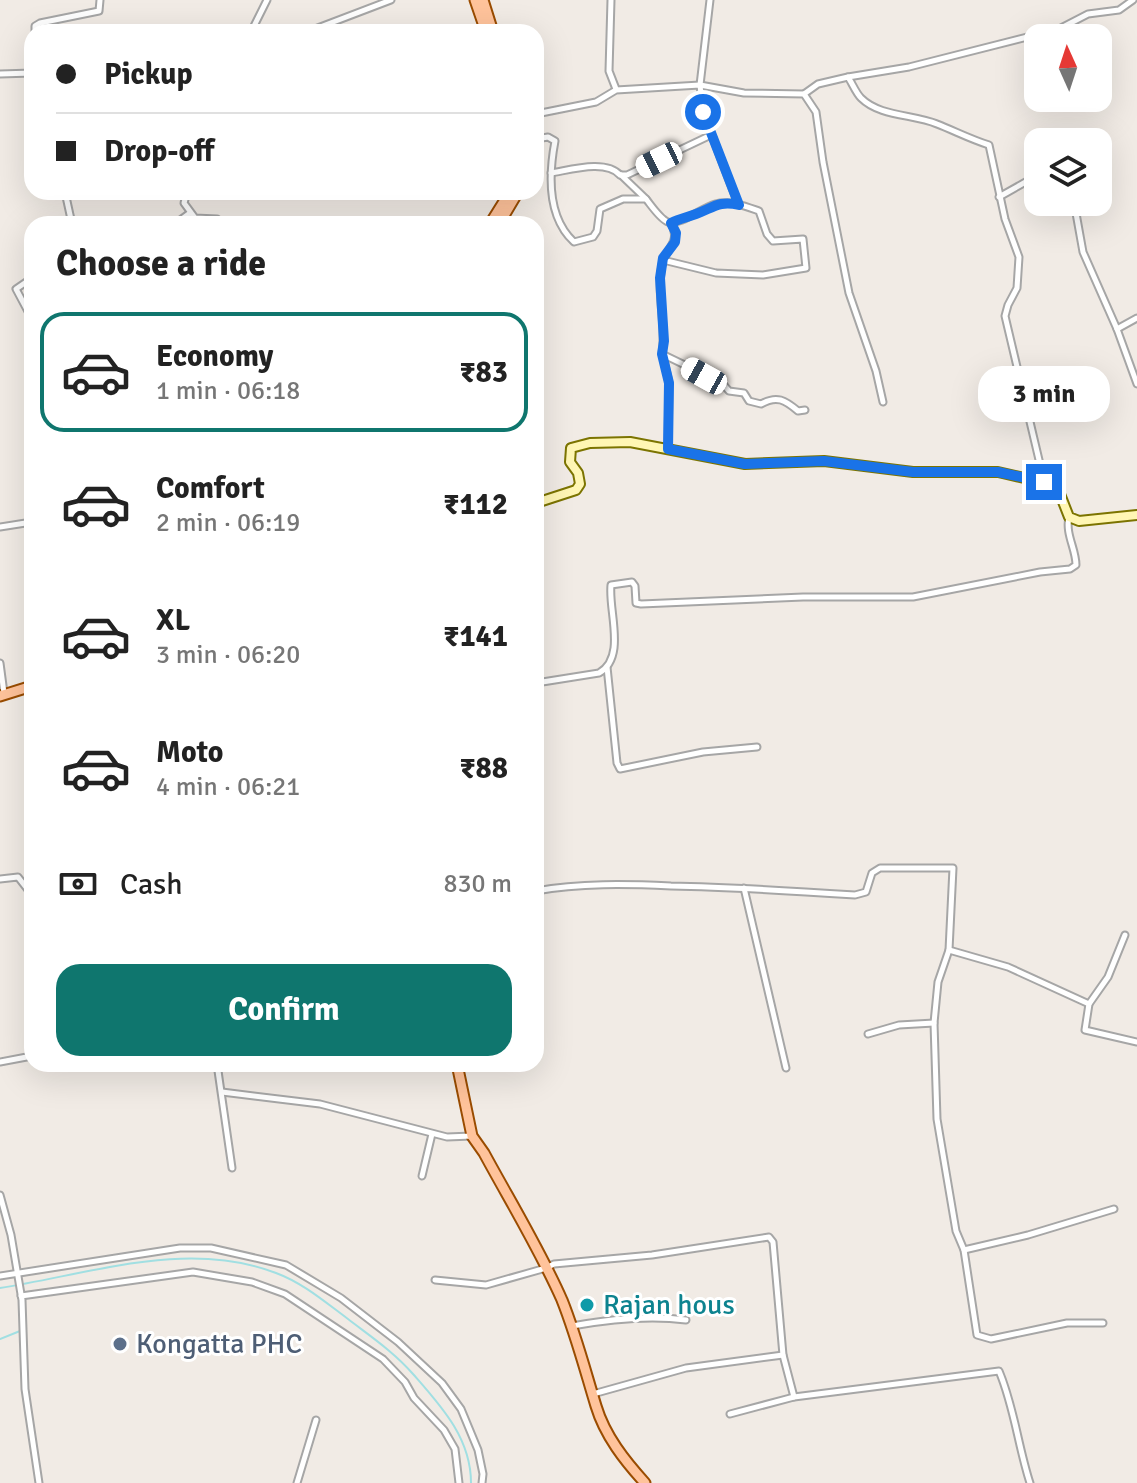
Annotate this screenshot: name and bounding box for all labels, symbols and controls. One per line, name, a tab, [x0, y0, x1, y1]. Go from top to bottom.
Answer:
north arrow	[1024, 24, 1112, 112]
map controls	[1024, 24, 1112, 216]
text: Pickup	[104, 56, 193, 93]
route start	[685, 94, 721, 130]
button: layers	[1024, 128, 1112, 216]
text: Drop-off	[104, 133, 214, 170]
car	[632, 139, 686, 181]
text: Choose a ride	[56, 241, 266, 286]
icon: car	[60, 336, 132, 408]
text: Economy	[156, 338, 273, 375]
text: ₹83	[459, 354, 508, 391]
car	[677, 354, 731, 398]
callout: 3 min	[978, 366, 1110, 422]
text: 1 min · 06:18	[156, 375, 300, 407]
text: 3 min	[1013, 378, 1075, 410]
route end	[1026, 464, 1062, 500]
icon: car	[60, 468, 132, 540]
text: Comfort	[156, 470, 265, 507]
text: ₹112	[443, 486, 508, 523]
text: 2 min · 06:19	[156, 507, 300, 539]
icon: car	[60, 600, 132, 672]
text: XL	[156, 602, 190, 639]
text: ₹141	[443, 618, 508, 655]
text: 3 min · 06:20	[156, 639, 300, 671]
icon: car	[60, 732, 132, 804]
text: Moto	[156, 734, 223, 771]
text: ₹88	[459, 750, 508, 787]
text: 4 min · 06:21	[156, 771, 300, 803]
icon: cash	[56, 862, 100, 906]
text: Cash	[120, 866, 183, 903]
text: 830 m	[443, 868, 512, 900]
button: Confirm	[56, 964, 512, 1056]
place label: Rajan hous	[603, 1288, 735, 1322]
marker: Rajan hous	[578, 1296, 596, 1314]
place label: Kongatta PHC	[136, 1327, 302, 1361]
marker: Kongatta PHC	[111, 1335, 129, 1353]

